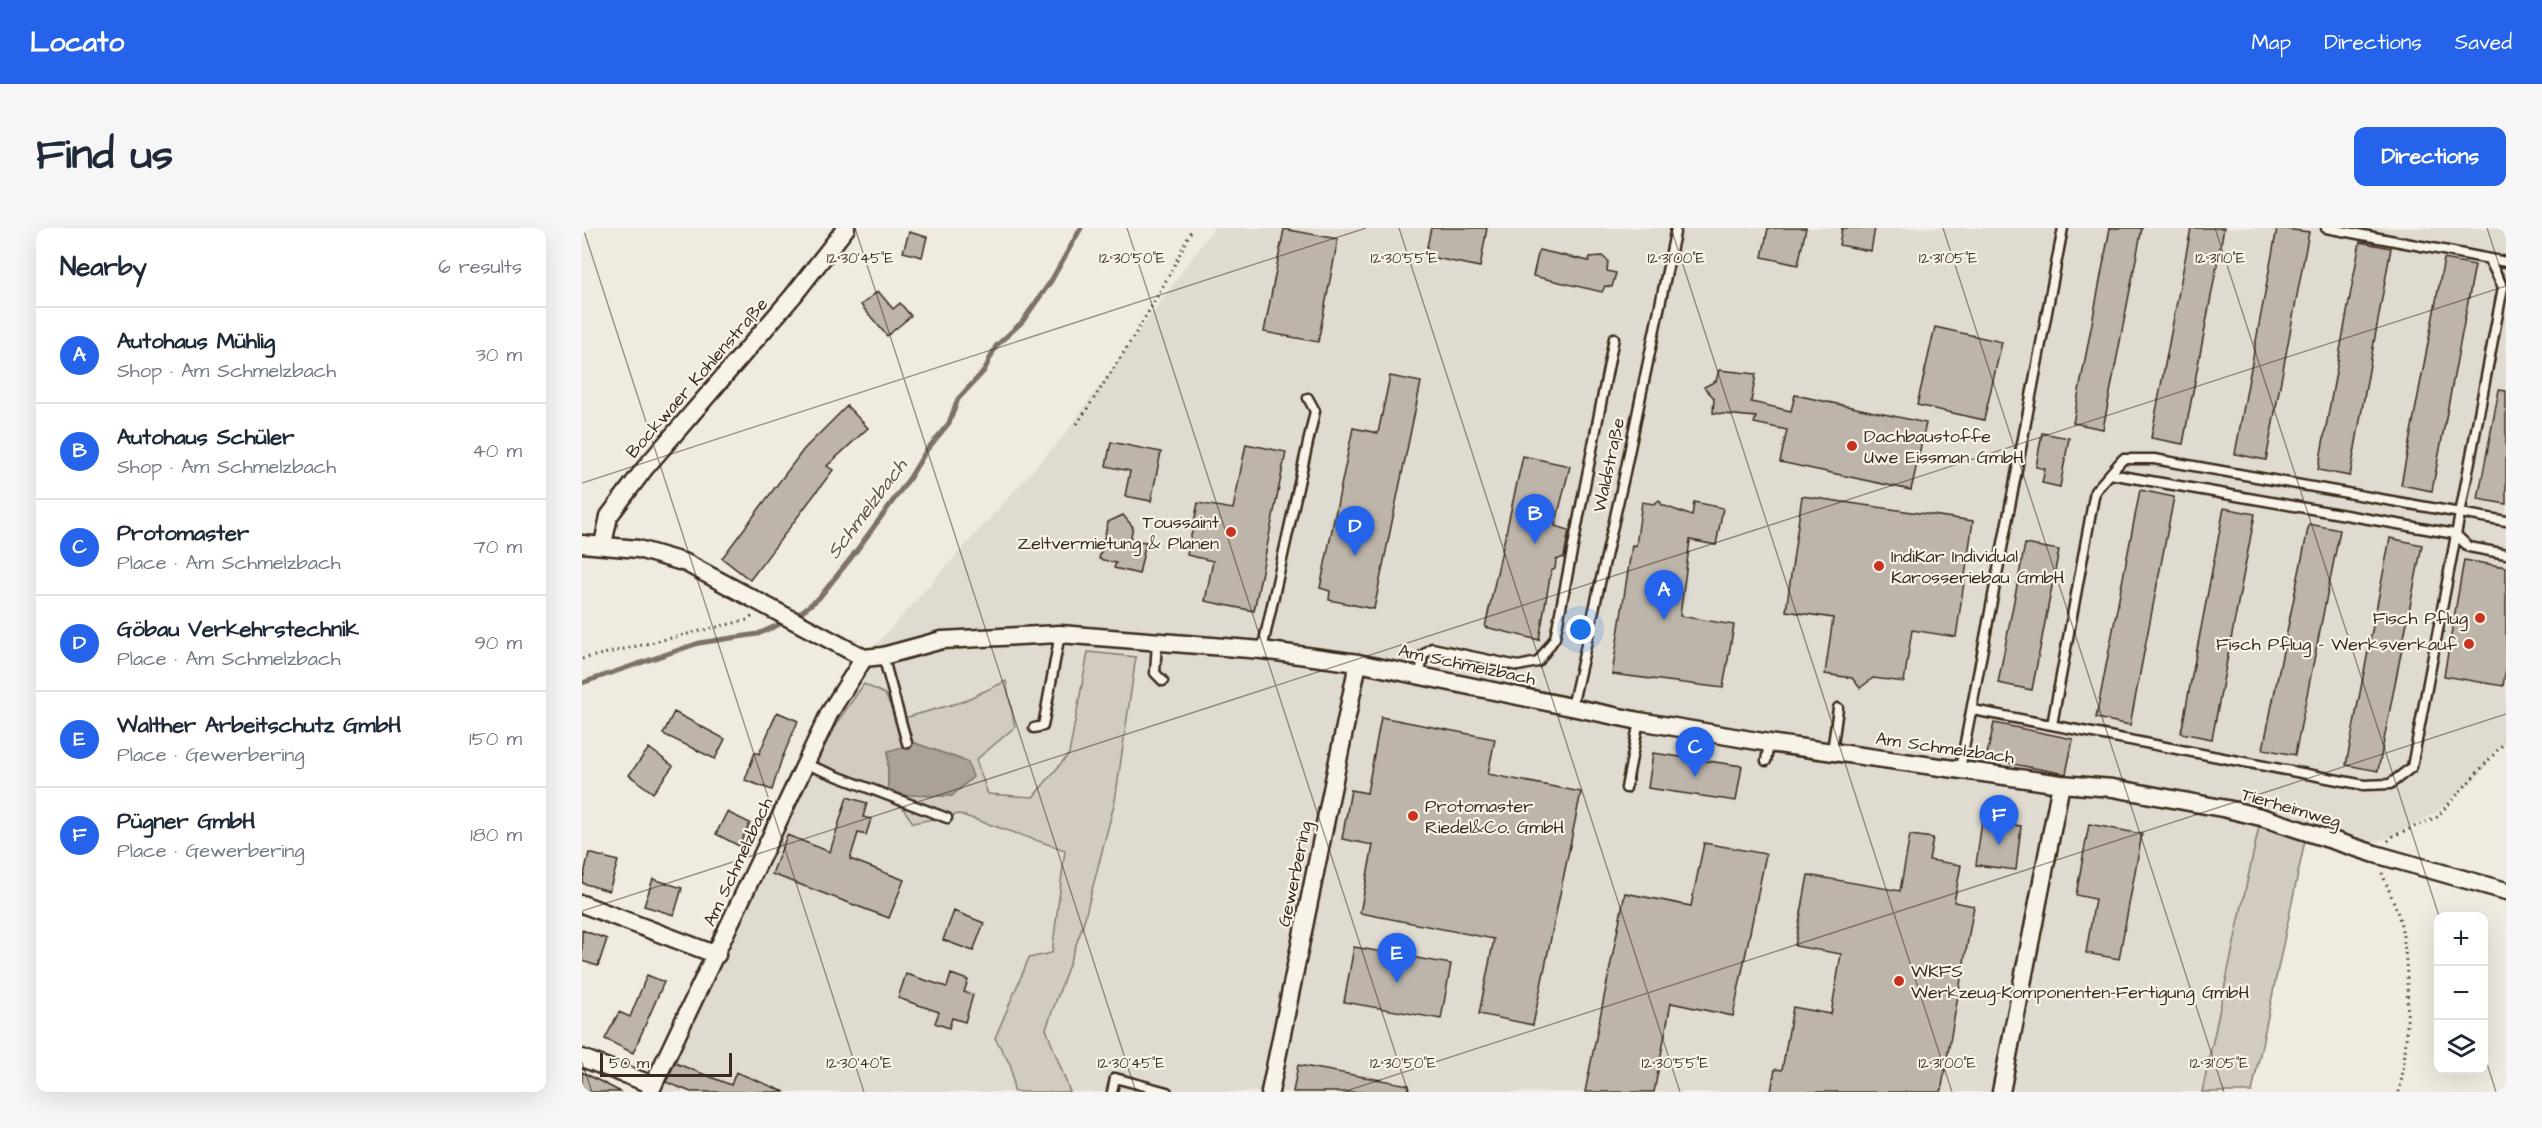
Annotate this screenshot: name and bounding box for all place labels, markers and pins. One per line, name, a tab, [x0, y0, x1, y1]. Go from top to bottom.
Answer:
place label: Dachbaustoffe Uwe Eissman GmbH	[1864, 424, 2024, 470]
marker: Dachbaustoffe Uwe Eissman GmbH	[1845, 439, 1859, 453]
pin: B	[1516, 494, 1554, 544]
pin: D	[1336, 506, 1374, 556]
place label: Toussaint Zeltvermietung & Planen	[1017, 510, 1220, 557]
marker: Toussaint Zeltvermietung & Planen	[1224, 525, 1238, 539]
place label: IndiKar Individual Karosseriebau GmbH	[1891, 544, 2065, 590]
marker: IndiKar Individual Karosseriebau GmbH	[1872, 559, 1886, 573]
pin: A	[1644, 570, 1684, 620]
place label: Fisch Pflug	[2373, 606, 2468, 632]
marker: Fisch Pflug	[2473, 611, 2487, 625]
place label: Fisch Pflug - Werksverkauf	[2216, 632, 2457, 658]
marker: Fisch Pflug - Werksverkauf	[2462, 637, 2476, 651]
pin: C	[1676, 728, 1714, 777]
place label: Protomaster Riedel&Co. GmbH	[1425, 794, 1564, 840]
pin: F	[1980, 796, 2018, 845]
marker: Protomaster Riedel&Co. GmbH	[1406, 809, 1420, 823]
pin: E	[1378, 934, 1416, 983]
place label: WKFS Werkzeug-Komponenten-Fertigung GmbH	[1911, 959, 2249, 1006]
marker: WKFS Werkzeug-Komponenten-Fertigung GmbH	[1892, 974, 1906, 988]

